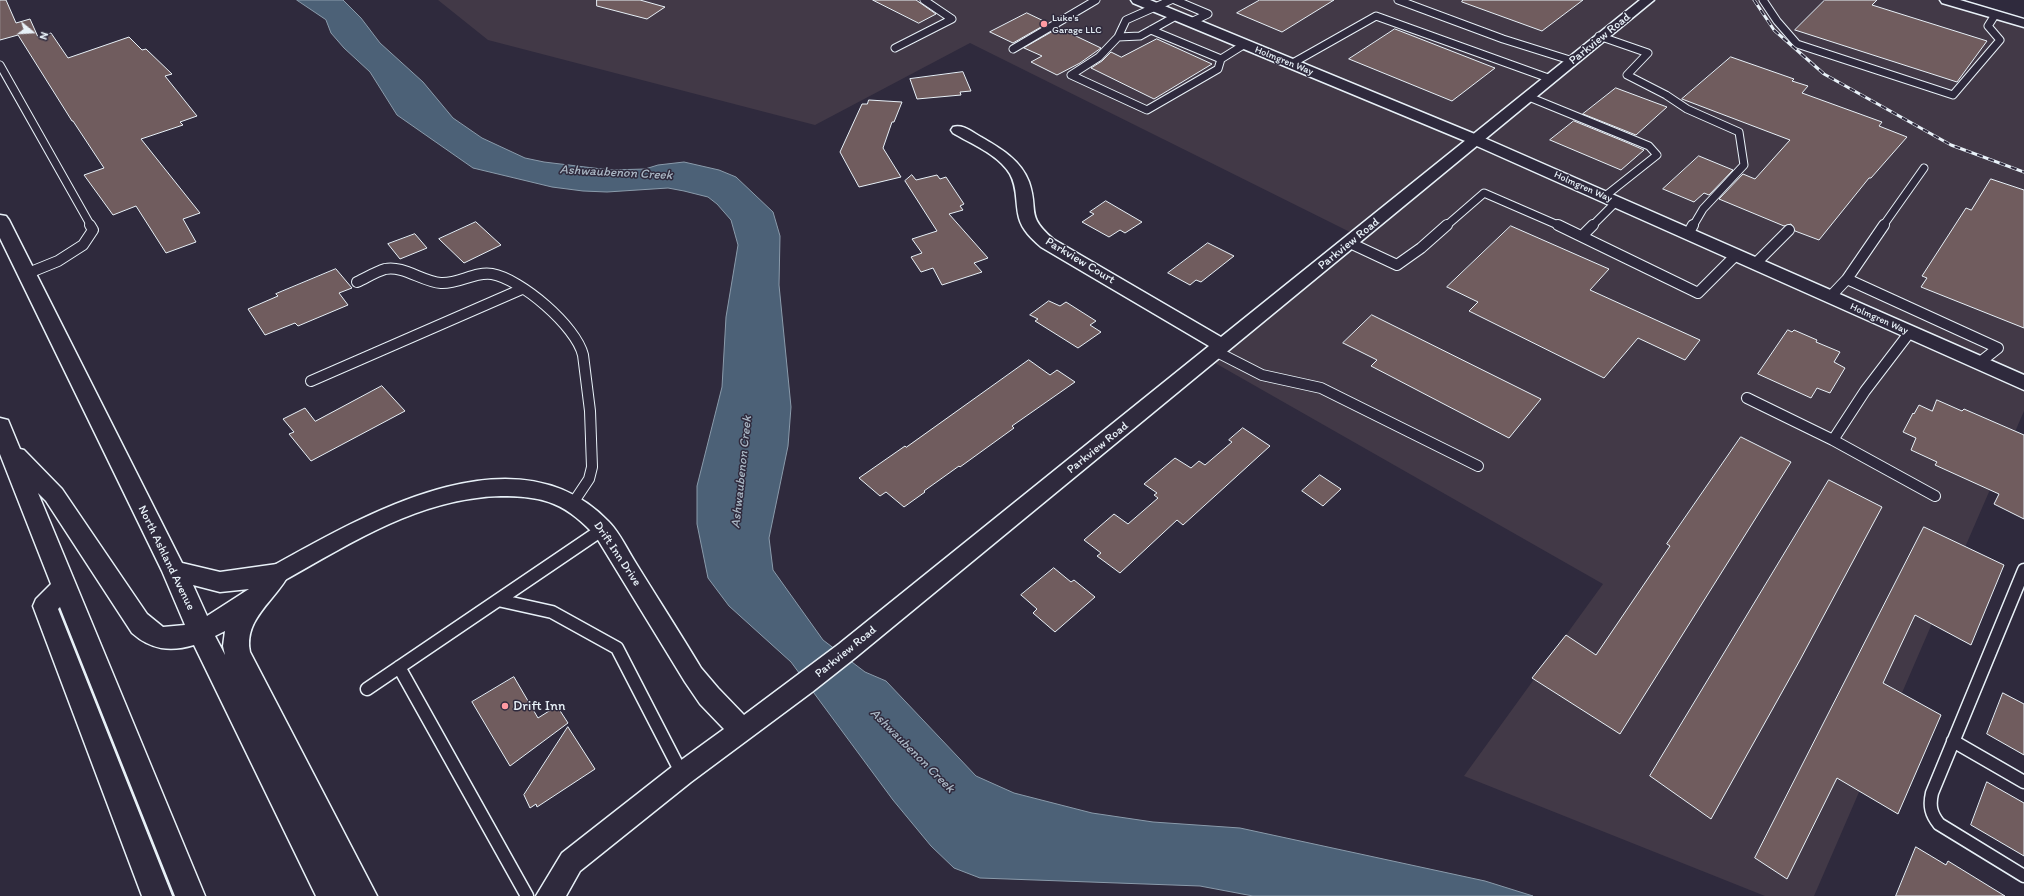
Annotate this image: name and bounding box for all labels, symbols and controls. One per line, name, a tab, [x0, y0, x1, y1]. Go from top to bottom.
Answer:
street label: Parkview Road	[1566, 10, 1634, 68]
north arrow	[12, 12, 52, 52]
place label: Luke's Garage LLC	[1052, 12, 1102, 36]
marker: Luke's Garage LLC	[1039, 19, 1049, 29]
text: N	[37, 30, 51, 41]
street label: Holmgren Way	[1253, 44, 1315, 78]
water label: Ashwaubenon Creek	[559, 162, 673, 184]
street label: Holmgren Way	[1552, 169, 1614, 205]
street label: Parkview Road	[1315, 215, 1383, 273]
street label: Parkview Court	[1043, 235, 1117, 287]
street label: Holmgren Way	[1848, 301, 1910, 337]
water label: Ashwaubenon Creek	[728, 415, 756, 529]
street label: Parkview Road	[1064, 419, 1132, 477]
street label: North Ashland Avenue	[134, 503, 198, 613]
street label: Drift Inn Drive	[590, 519, 644, 589]
street label: Parkview Road	[812, 623, 880, 681]
place label: Drift Inn	[513, 698, 565, 714]
marker: Drift Inn	[500, 701, 510, 711]
water label: Ashwaubenon Creek	[867, 706, 957, 796]

